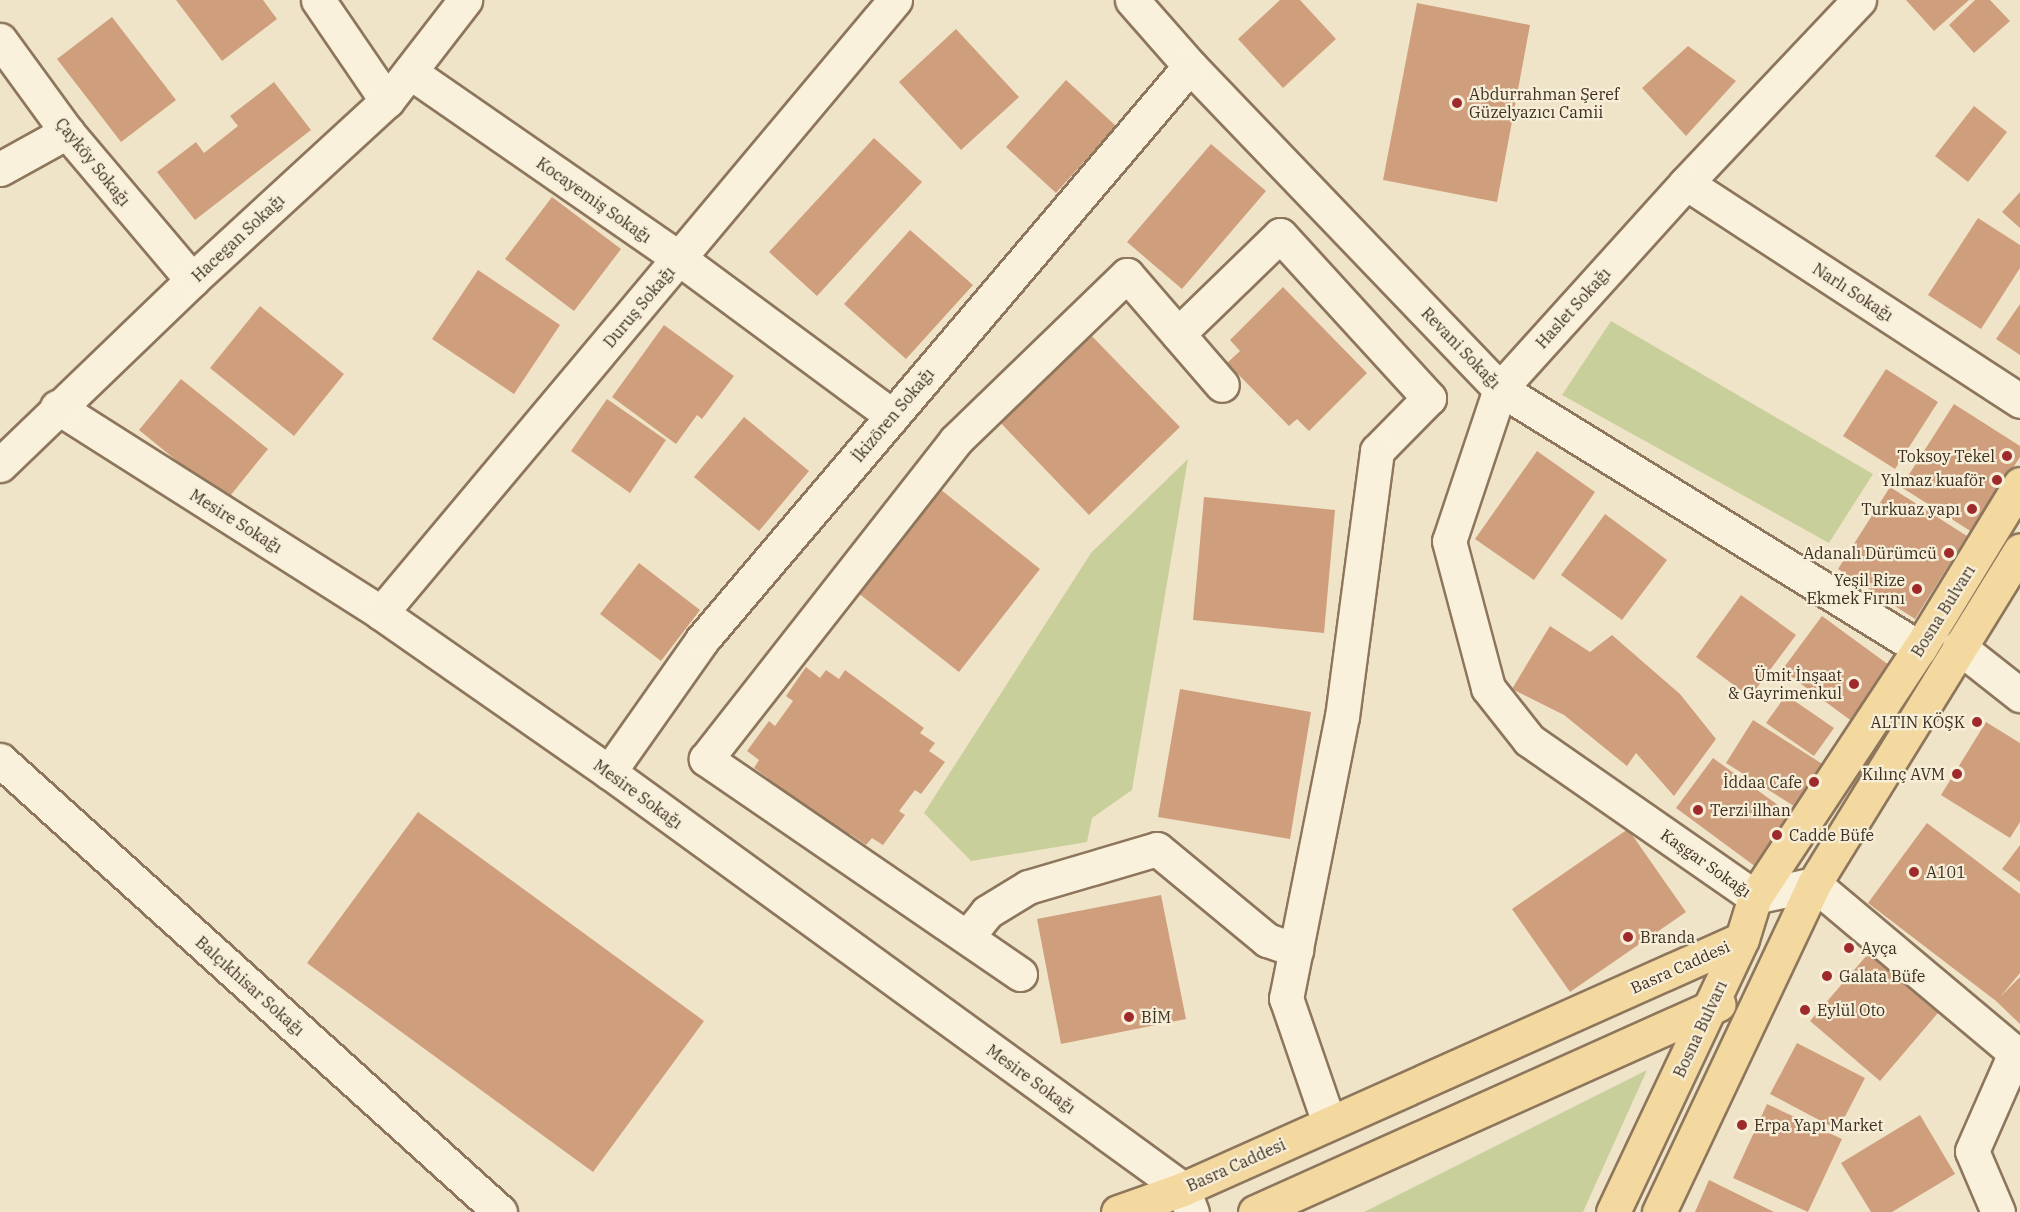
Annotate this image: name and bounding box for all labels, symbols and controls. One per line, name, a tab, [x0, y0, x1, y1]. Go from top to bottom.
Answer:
place label: Abdurrahman Şeref Güzelyazıcı Camii	[1469, 84, 1619, 122]
marker: Abdurrahman Şeref Güzelyazıcı Camii	[1450, 96, 1464, 110]
street label: Çayköy Sokağı	[52, 114, 134, 210]
street label: Kocayemiş Sokağı	[533, 153, 655, 247]
street label: Hacegan Sokağı	[188, 190, 288, 286]
street label: Narlı Sokağı	[1809, 259, 1897, 325]
street label: Duruş Sokağı	[599, 262, 679, 352]
street label: Haslet Sokağı	[1532, 264, 1614, 352]
street label: Revani Sokağı	[1417, 303, 1505, 393]
street label: İkizören Sokağı	[848, 364, 938, 466]
place label: Toksoy Tekel	[1897, 446, 1995, 466]
marker: Toksoy Tekel	[2000, 449, 2014, 463]
place label: Yılmaz kuaför	[1881, 470, 1985, 490]
marker: Yılmaz kuaför	[1990, 473, 2004, 487]
street label: Mesire Sokağı	[186, 485, 286, 557]
place label: Turkuaz yapı	[1861, 499, 1960, 519]
marker: Turkuaz yapı	[1965, 502, 1979, 516]
place label: Adanalı Dürümcü	[1803, 543, 1937, 563]
marker: Adanalı Dürümcü	[1942, 546, 1956, 560]
street label: Bosna Bulvarı	[1907, 562, 1979, 660]
place label: Yeşil Rize Ekmek Fırını	[1806, 570, 1905, 608]
marker: Yeşil Rize Ekmek Fırını	[1910, 582, 1924, 596]
place label: Ümit İnşaat & Gayrimenkul	[1728, 665, 1842, 703]
marker: Ümit İnşaat & Gayrimenkul	[1847, 677, 1861, 691]
place label: ALTIN KÖŞK	[1870, 712, 1965, 732]
marker: ALTIN KÖŞK	[1970, 715, 1984, 729]
street label: Mesire Sokağı	[590, 755, 686, 833]
place label: Kılınç AVM	[1862, 764, 1945, 784]
marker: Kılınç AVM	[1950, 767, 1964, 781]
place label: İddaa Cafe	[1723, 772, 1802, 792]
marker: İddaa Cafe	[1807, 775, 1821, 789]
place label: Terzi ilhan	[1710, 800, 1791, 820]
marker: Terzi ilhan	[1691, 803, 1705, 817]
street label: Kaşgar Sokağı	[1657, 825, 1755, 901]
place label: Cadde Büfe	[1789, 825, 1874, 845]
marker: Cadde Büfe	[1770, 828, 1784, 842]
place label: A101	[1926, 862, 1966, 882]
marker: A101	[1907, 865, 1921, 879]
place label: Branda	[1640, 927, 1695, 947]
marker: Branda	[1621, 930, 1635, 944]
street label: Balçıkhisar Sokağı	[192, 932, 308, 1040]
street label: Basra Caddesi	[1627, 937, 1733, 997]
place label: Ayça	[1861, 938, 1897, 958]
marker: Ayça	[1842, 941, 1856, 955]
place label: Galata Büfe	[1839, 966, 1925, 986]
marker: Galata Büfe	[1820, 969, 1834, 983]
street label: Bosna Bulvarı	[1669, 978, 1731, 1080]
place label: Eylül Oto	[1817, 1000, 1885, 1020]
marker: Eylül Oto	[1798, 1003, 1812, 1017]
place label: BİM	[1141, 1007, 1171, 1027]
marker: BİM	[1122, 1010, 1136, 1024]
street label: Mesire Sokağı	[983, 1040, 1079, 1118]
place label: Erpa Yapı Market	[1754, 1115, 1883, 1135]
marker: Erpa Yapı Market	[1735, 1118, 1749, 1132]
street label: Basra Caddesi	[1183, 1135, 1289, 1195]

